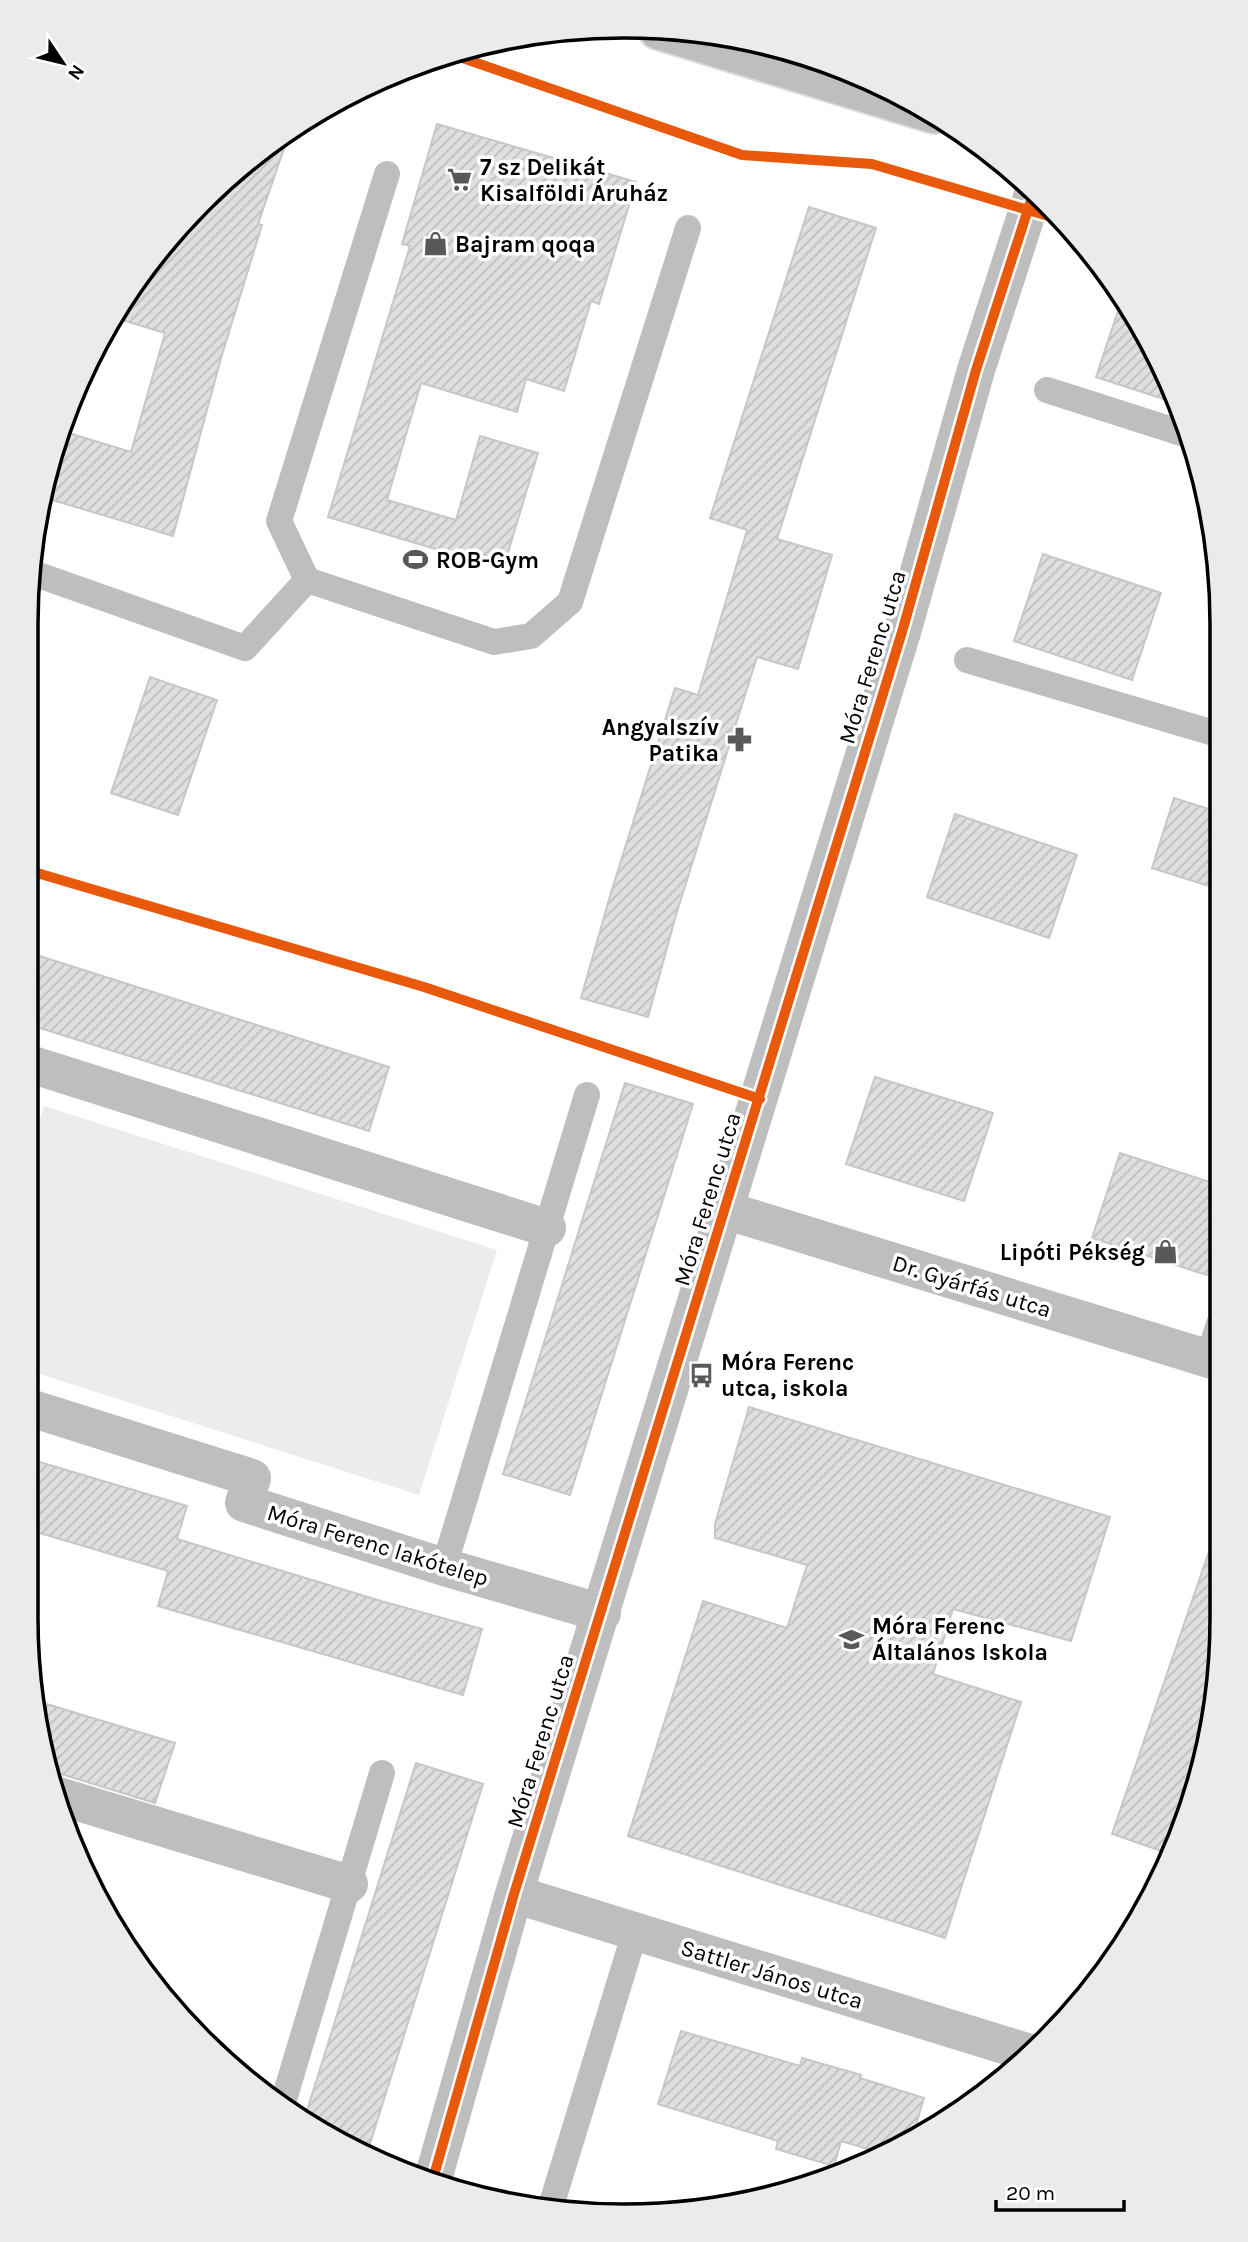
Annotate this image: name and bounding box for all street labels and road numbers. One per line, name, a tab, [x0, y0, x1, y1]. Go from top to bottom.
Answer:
street label: Móra Ferenc utca	[833, 567, 912, 747]
street label: Móra Ferenc utca	[668, 1109, 747, 1289]
street label: Dr. Gyárfás utca	[889, 1249, 1055, 1323]
street label: Móra Ferenc lakótelep	[264, 1499, 492, 1592]
street label: Móra Ferenc utca	[501, 1651, 580, 1831]
street label: Sattler János utca	[678, 1934, 866, 2015]

